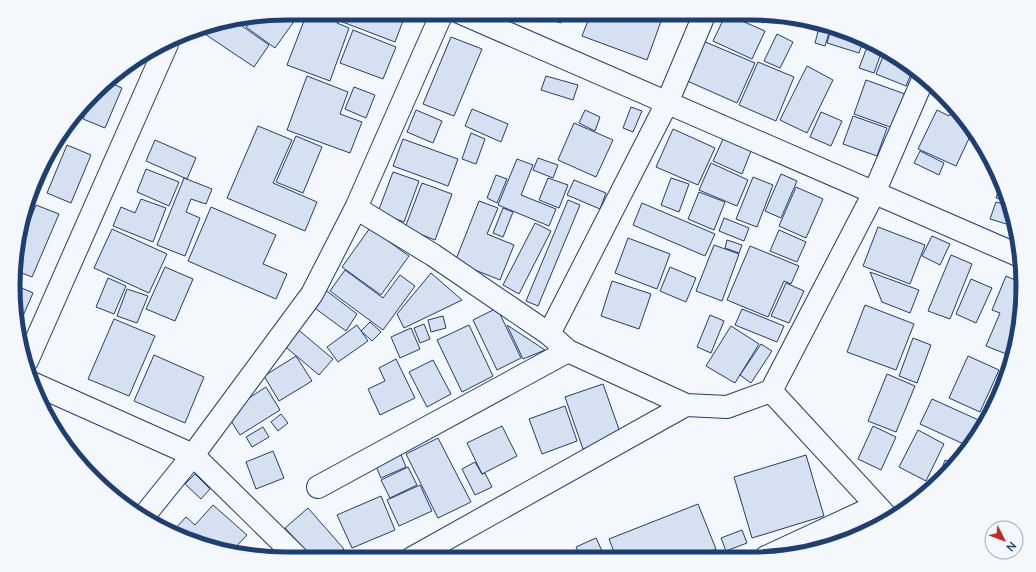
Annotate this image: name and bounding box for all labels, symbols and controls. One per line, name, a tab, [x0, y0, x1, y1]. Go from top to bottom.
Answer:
north arrow	[984, 520, 1024, 560]
text: N	[1004, 540, 1019, 555]

